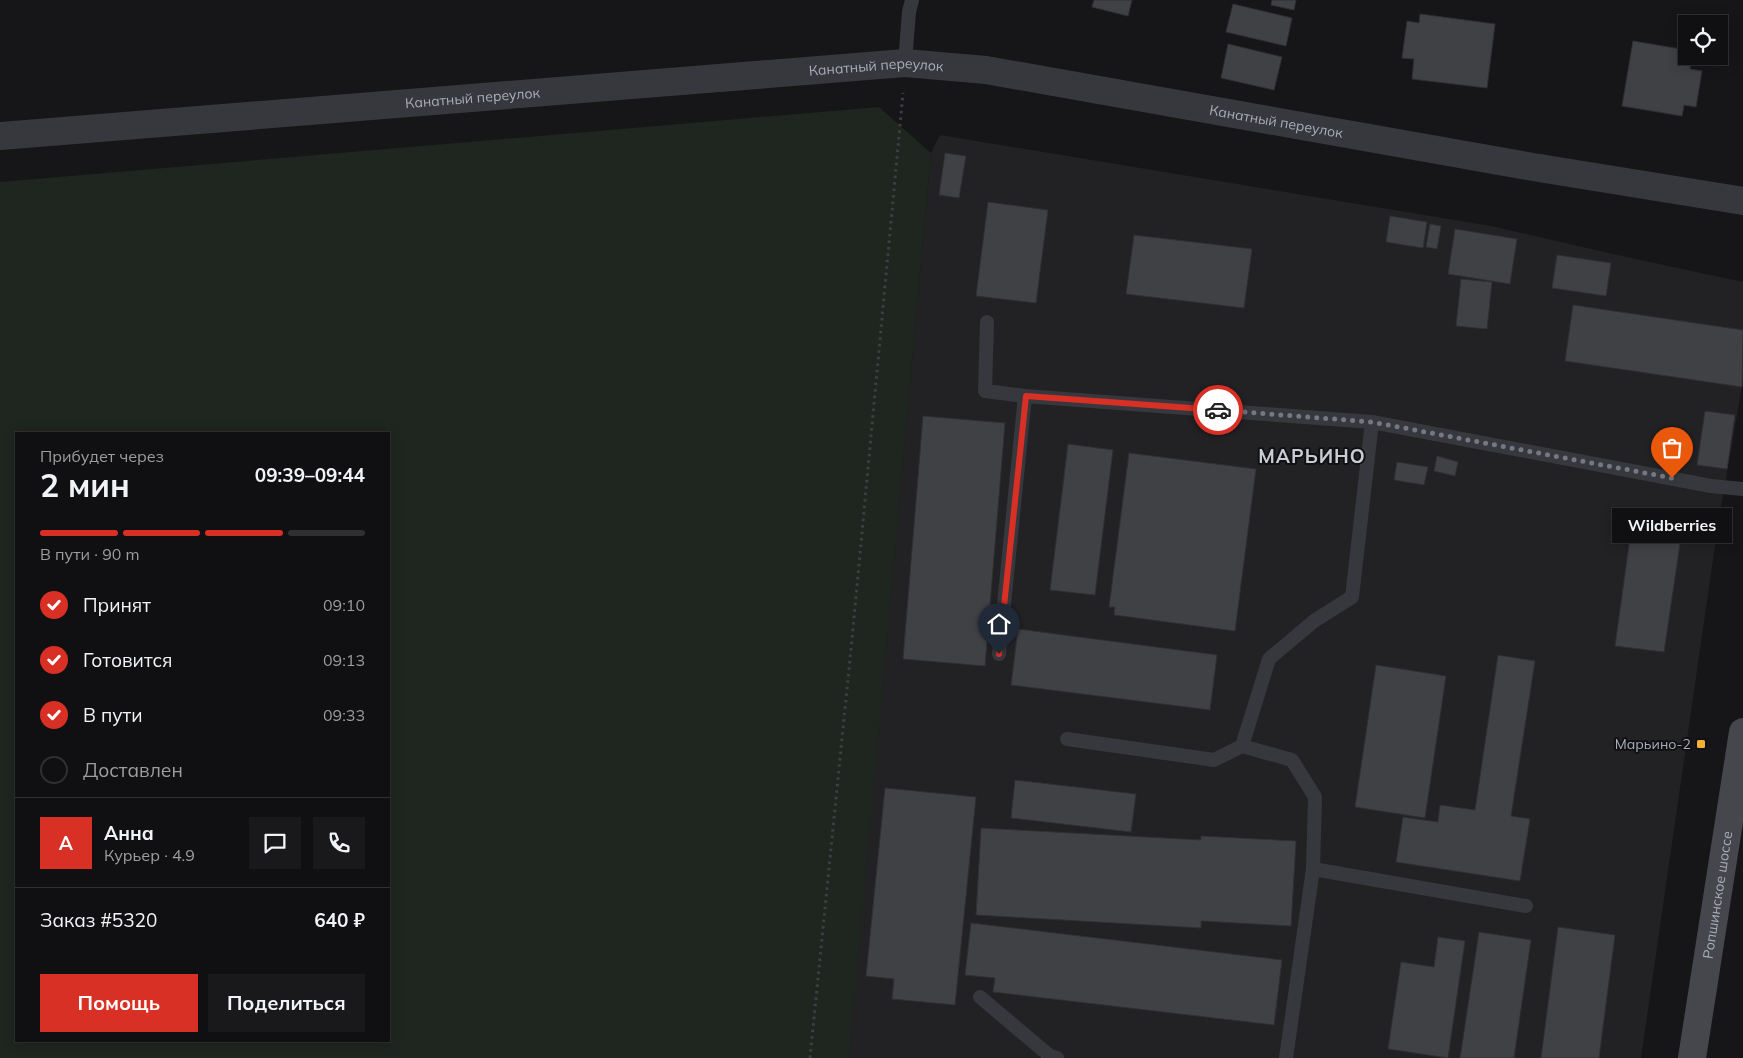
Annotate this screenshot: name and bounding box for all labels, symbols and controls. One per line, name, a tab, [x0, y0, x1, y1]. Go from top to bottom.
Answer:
map controls	[1678, 15, 1728, 65]
button: locate	[1678, 15, 1728, 65]
street label: Канатный переулок	[808, 54, 945, 80]
street label: Канатный переулок	[404, 83, 541, 112]
street label: Канатный переулок	[1208, 101, 1345, 142]
courier	[1193, 385, 1243, 435]
icon: car	[1204, 396, 1232, 424]
pin	[1651, 427, 1693, 478]
icon: bag	[1658, 434, 1686, 462]
district label: МАРЬИНО	[1258, 444, 1366, 468]
text: Прибудет через	[40, 446, 164, 466]
text: 09:39–09:44	[255, 463, 365, 487]
text: 2 мин	[40, 465, 130, 505]
callout: Wildberries	[1612, 508, 1732, 543]
text: Wildberries	[1628, 515, 1716, 535]
text: В пути · 90 m	[40, 544, 140, 564]
icon: check	[40, 591, 68, 619]
text: Принят	[83, 593, 151, 617]
text: 09:10	[323, 595, 365, 615]
pin	[978, 603, 1020, 654]
icon: home	[985, 610, 1013, 638]
icon: check	[40, 646, 68, 674]
text: Готовится	[83, 648, 173, 672]
text: 09:13	[323, 650, 365, 670]
icon: check	[40, 701, 68, 729]
text: В пути	[83, 703, 142, 727]
text: 09:33	[323, 705, 365, 725]
place label: Марьино-2	[1615, 735, 1691, 753]
marker: Марьино-2	[1695, 738, 1707, 750]
text: Доставлен	[83, 758, 183, 782]
button: chat	[249, 817, 301, 869]
button: phone	[313, 817, 365, 869]
text: Анна	[104, 821, 154, 845]
street label: Ропшинское шоссе	[1699, 830, 1736, 960]
text: А	[59, 831, 73, 855]
text: Курьер · 4.9	[104, 845, 195, 865]
text: Заказ #5320	[40, 908, 157, 932]
text: 640 ₽	[314, 908, 365, 932]
button: Помощь	[40, 974, 198, 1032]
button: Поделиться	[208, 974, 365, 1032]

